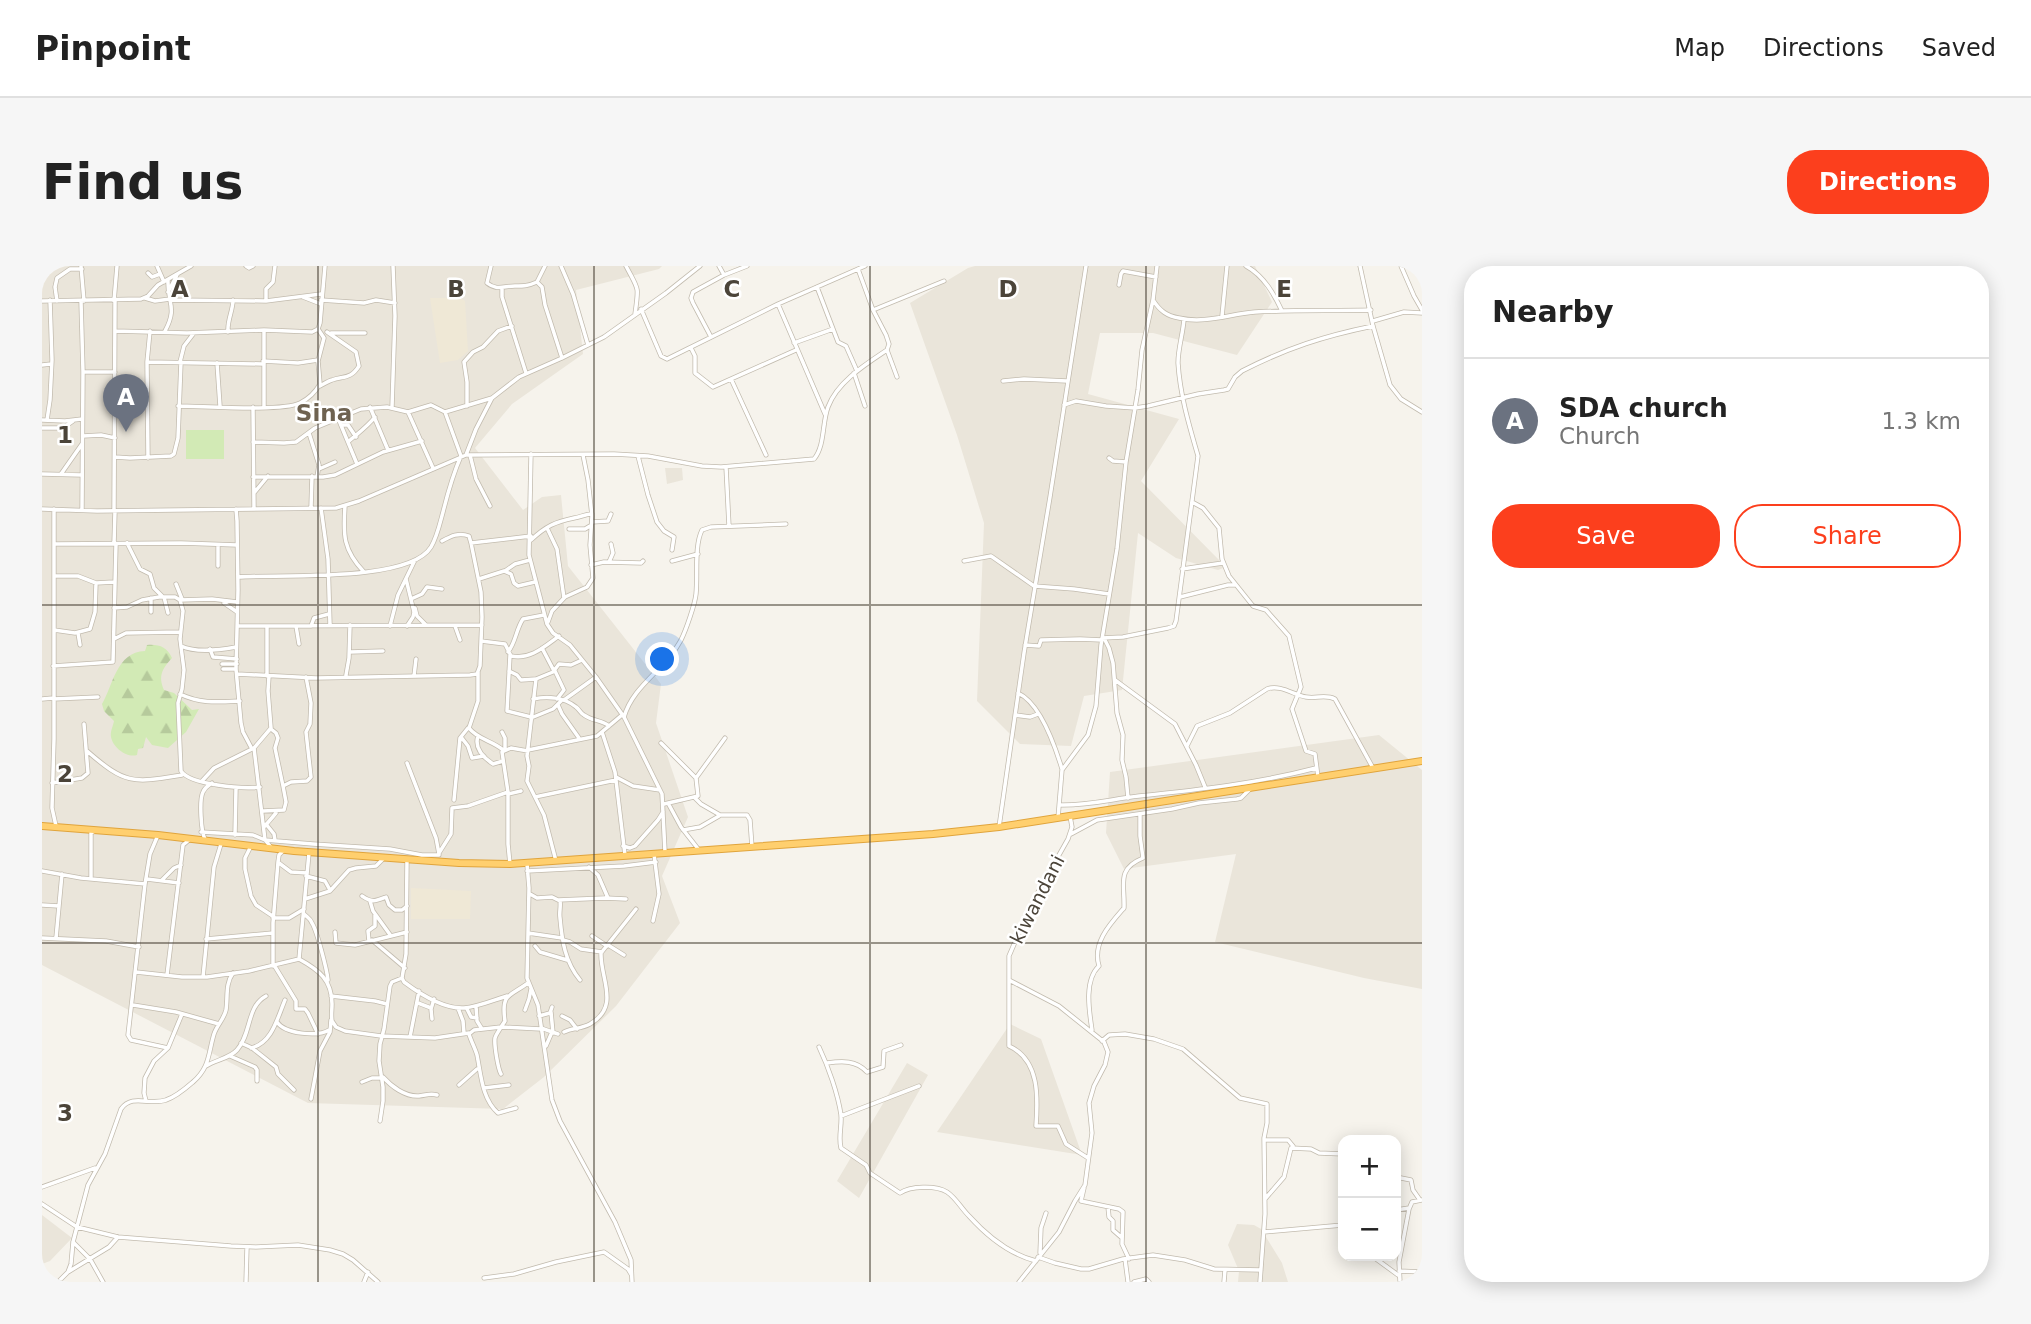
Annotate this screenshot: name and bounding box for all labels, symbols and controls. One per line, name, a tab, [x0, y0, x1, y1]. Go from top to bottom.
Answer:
text: Pinpoint	[35, 29, 191, 68]
text: Map	[1674, 34, 1725, 62]
text: Directions	[1763, 34, 1884, 62]
text: Saved	[1922, 34, 1996, 62]
button: Directions	[1787, 150, 1989, 214]
text: Find us	[42, 154, 243, 211]
text: A	[171, 276, 189, 302]
text: B	[447, 276, 465, 302]
text: C	[724, 276, 740, 302]
text: D	[998, 276, 1018, 302]
text: E	[1276, 276, 1292, 302]
text: Nearby	[1492, 294, 1614, 329]
pin: A	[103, 374, 149, 432]
text: SDA church	[1559, 393, 1728, 423]
district label: Sina	[296, 400, 352, 426]
text: A	[1506, 408, 1524, 434]
text: 1.3 km	[1881, 408, 1961, 434]
text: 1	[57, 422, 73, 448]
text: Church	[1559, 423, 1640, 449]
button: Save	[1492, 504, 1720, 568]
button: Share	[1734, 504, 1961, 568]
your location	[645, 642, 679, 676]
text: 2	[57, 761, 73, 787]
street label: kiwandani	[1005, 851, 1069, 947]
text: 3	[57, 1100, 73, 1126]
map controls	[1338, 1135, 1401, 1261]
button: +	[1338, 1135, 1401, 1198]
button: −	[1338, 1198, 1401, 1261]

